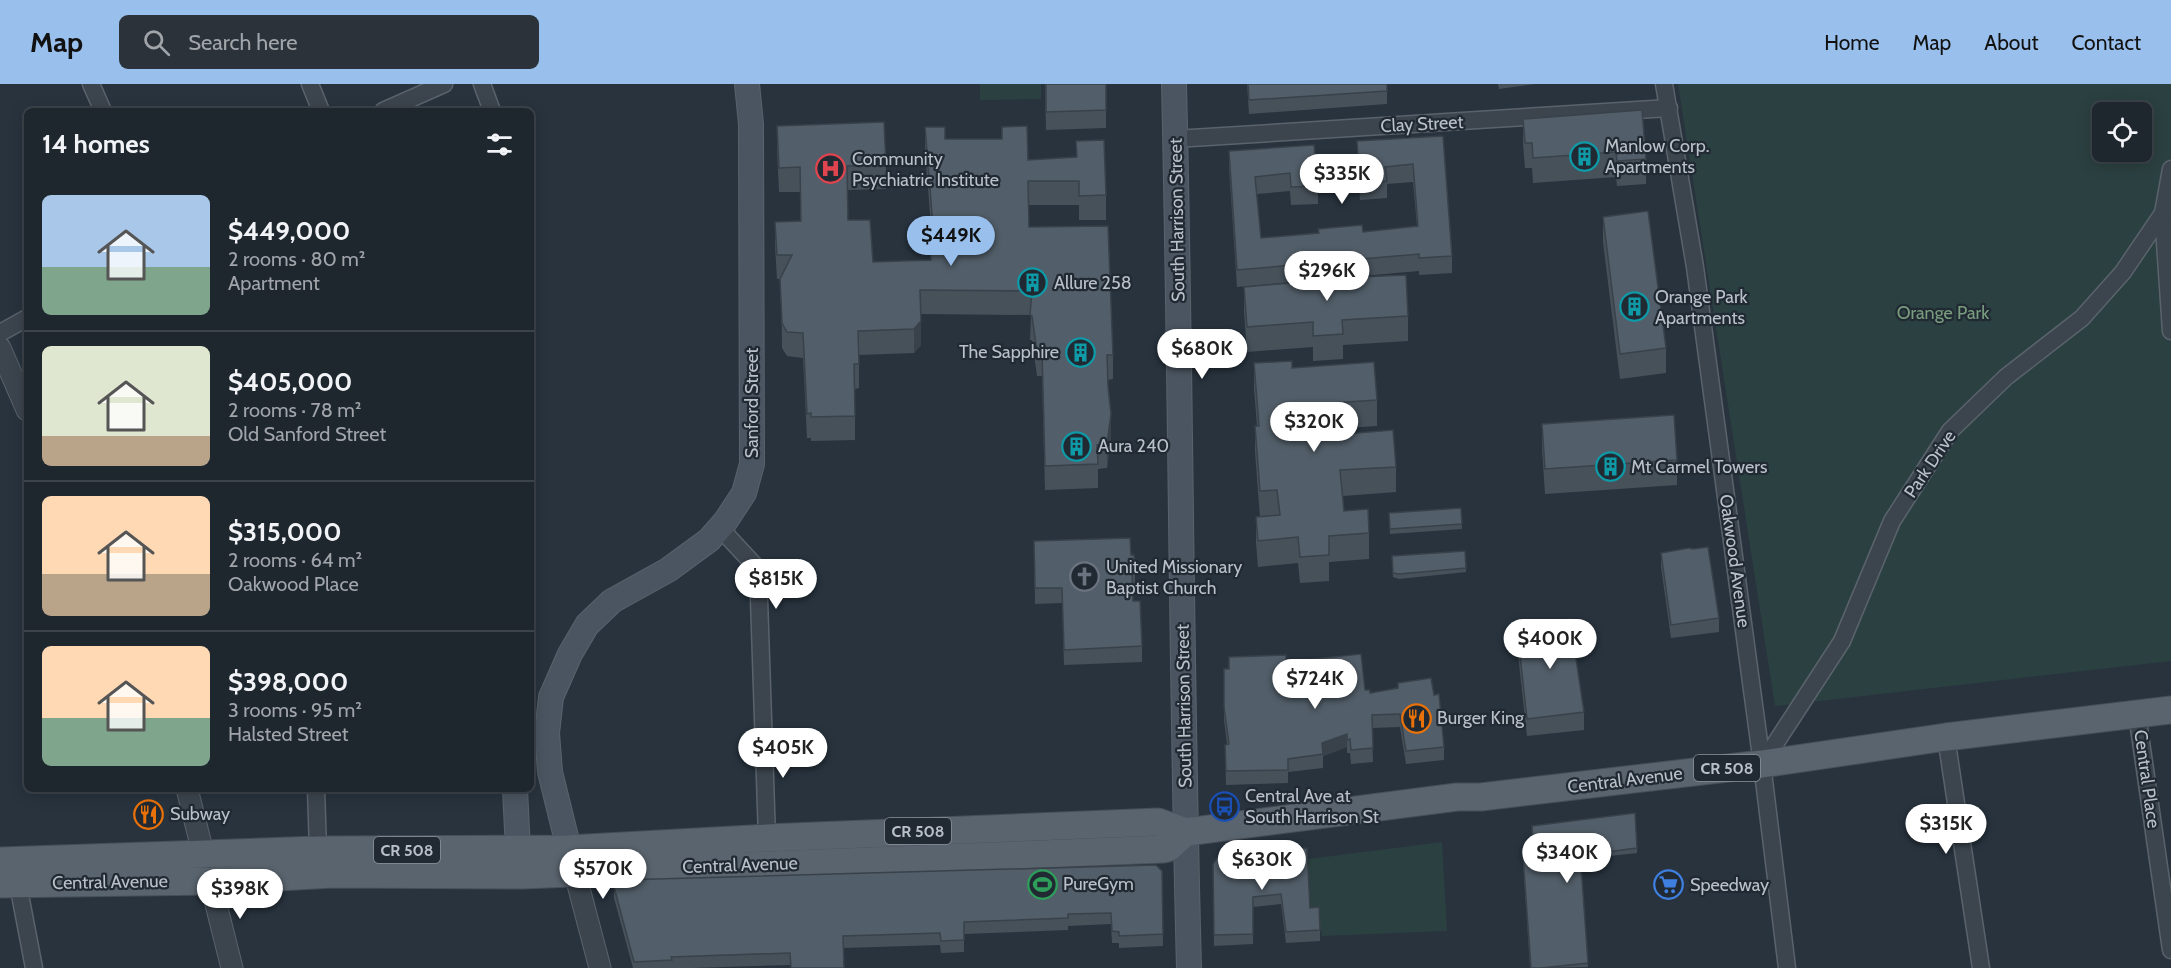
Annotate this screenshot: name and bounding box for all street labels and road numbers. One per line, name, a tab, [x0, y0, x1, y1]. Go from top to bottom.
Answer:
street label: Clay Street	[1380, 111, 1464, 137]
street label: South Harrison Street	[1165, 138, 1189, 302]
street label: Sanford Street	[741, 348, 763, 458]
street label: Park Drive	[1899, 426, 1961, 502]
street label: Oakwood Avenue	[1715, 493, 1755, 629]
street label: South Harrison Street	[1172, 624, 1196, 788]
street label: Central Place	[2129, 728, 2165, 830]
road number: CR 508	[1694, 755, 1760, 781]
street label: Central Avenue	[1566, 762, 1684, 798]
road number: CR 508	[885, 818, 951, 844]
road number: CR 508	[374, 837, 440, 863]
street label: Central Avenue	[682, 852, 798, 878]
street label: Central Avenue	[52, 870, 168, 894]

